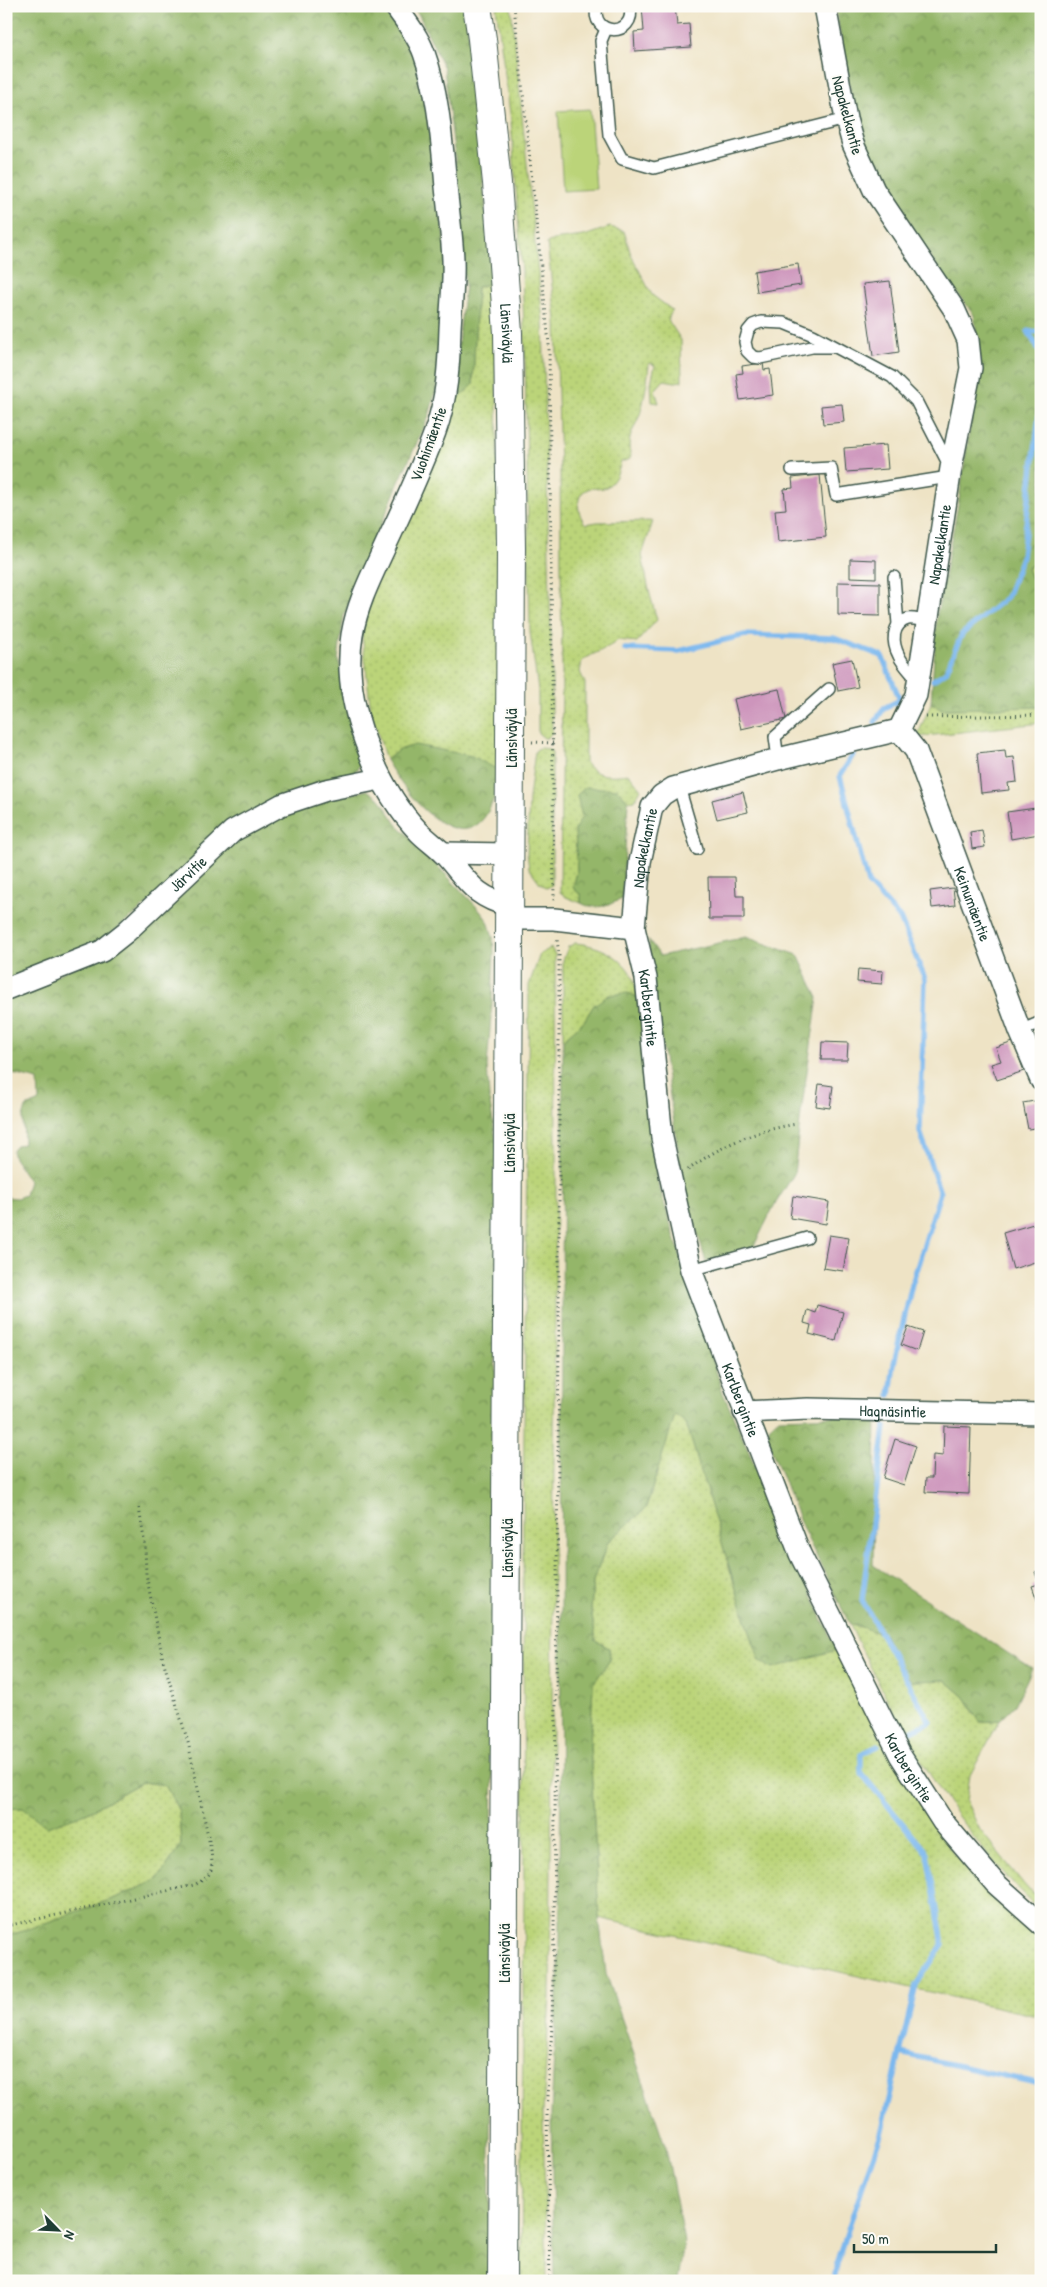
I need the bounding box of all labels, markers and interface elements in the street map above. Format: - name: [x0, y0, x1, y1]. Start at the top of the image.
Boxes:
- street label: Napakelkantie: [827, 73, 869, 157]
- street label: Länsiväylä: [495, 303, 519, 363]
- street label: Vuohimäentie: [404, 403, 452, 485]
- street label: Napakelkantie: [922, 502, 956, 586]
- street label: Länsiväylä: [500, 708, 522, 768]
- street label: Napakelkantie: [627, 805, 663, 889]
- street label: Järvitie: [164, 850, 212, 897]
- street label: Keinumäentie: [949, 863, 997, 945]
- street label: Karlbergintie: [633, 967, 664, 1048]
- street label: Länsiväylä: [498, 1113, 520, 1173]
- street label: Karlbergintie: [717, 1360, 765, 1441]
- street label: Hagnäsintie: [859, 1399, 927, 1423]
- street label: Länsiväylä: [496, 1518, 518, 1578]
- street label: Karlbergintie: [880, 1729, 939, 1807]
- street label: Länsiväylä: [493, 1923, 515, 1983]
- north arrow: [32, 2204, 82, 2254]
- scale bar: [854, 2222, 997, 2254]
- text: N: [60, 2228, 81, 2243]
- text: 50 m: [862, 2228, 889, 2249]

